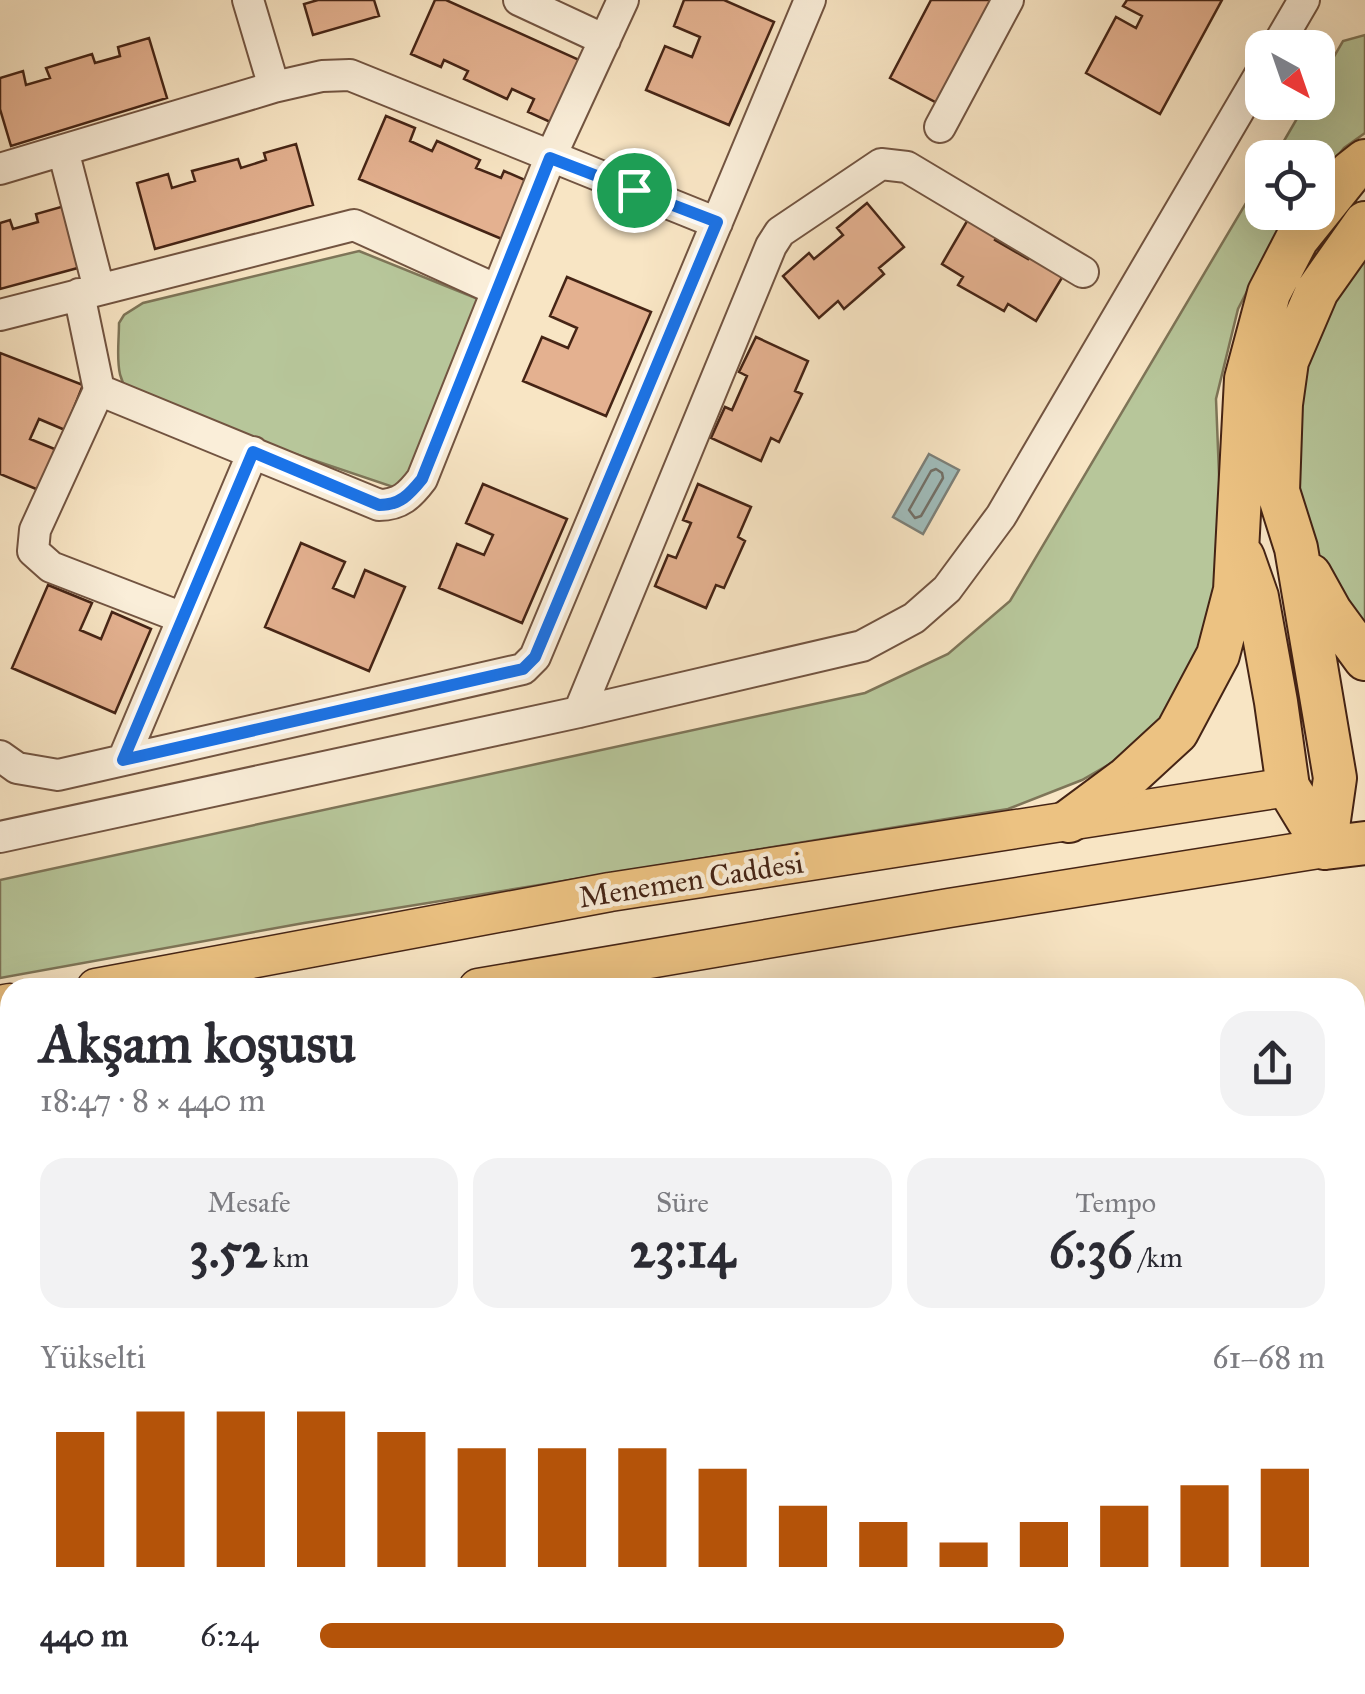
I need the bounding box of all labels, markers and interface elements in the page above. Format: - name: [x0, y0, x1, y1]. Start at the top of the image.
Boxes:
- north arrow: [1245, 30, 1335, 120]
- map controls: [1245, 30, 1335, 230]
- button: locate: [1245, 140, 1335, 230]
- pin: [592, 148, 677, 233]
- icon: arrive: [607, 163, 662, 218]
- street label: Menemen Caddesi: [576, 844, 806, 916]
- text: Akşam koşusu: [40, 1010, 356, 1077]
- button: share: [1220, 1011, 1325, 1116]
- text: 18:47 · 8 × 440 m: [40, 1081, 265, 1120]
- text: Mesafe: [208, 1185, 291, 1220]
- text: Süre: [656, 1185, 709, 1220]
- text: Tempo: [1076, 1185, 1156, 1220]
- text: 3.52: [189, 1220, 267, 1281]
- text: 23:14: [630, 1220, 735, 1281]
- text: 6:36: [1049, 1220, 1133, 1281]
- text: km: [267, 1240, 309, 1275]
- text: /km: [1133, 1240, 1183, 1275]
- text: Yükselti: [40, 1338, 146, 1377]
- text: 61–68 m: [1212, 1338, 1325, 1377]
- text: 440 m: [40, 1616, 128, 1655]
- text: 6:24: [200, 1616, 258, 1655]

